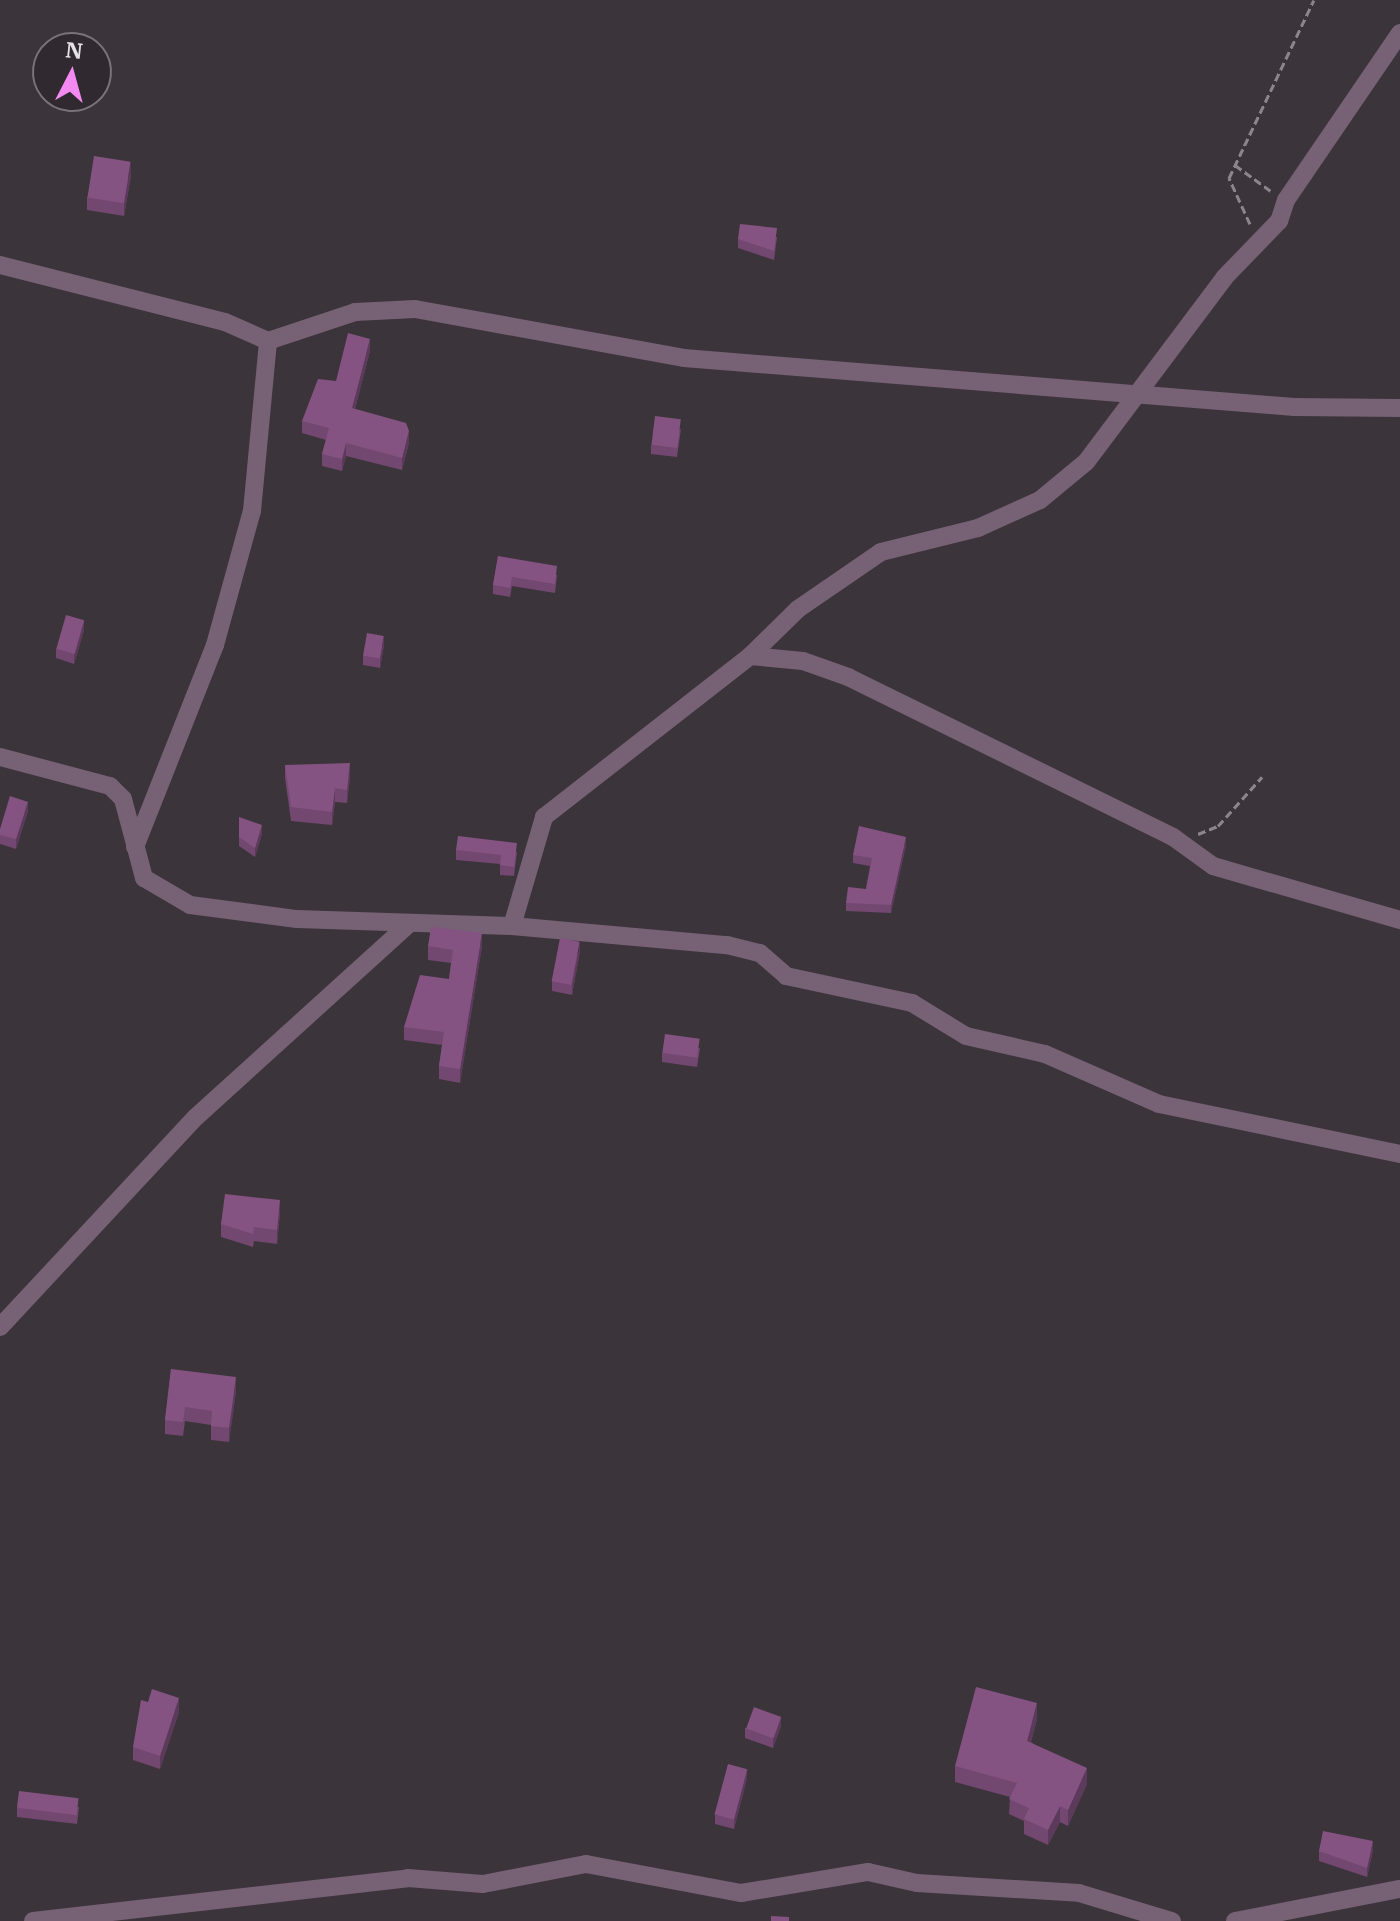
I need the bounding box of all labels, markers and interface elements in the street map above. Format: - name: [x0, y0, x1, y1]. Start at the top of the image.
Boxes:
- north arrow: [32, 32, 112, 112]
- text: N: [64, 34, 85, 65]

